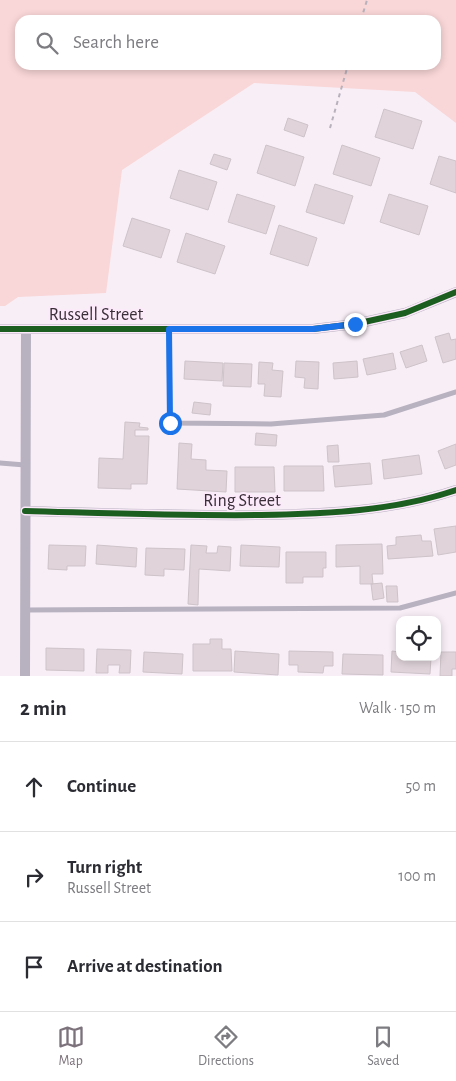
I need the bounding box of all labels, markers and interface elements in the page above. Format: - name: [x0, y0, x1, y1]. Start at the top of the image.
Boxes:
- search box: [15, 15, 441, 70]
- icon: search: [33, 29, 61, 57]
- text: Search here: [73, 33, 159, 52]
- street label: Russell Street: [49, 306, 144, 324]
- route end: [344, 313, 367, 336]
- route start: [159, 412, 182, 435]
- street label: Ring Street: [203, 492, 281, 510]
- map controls: [396, 616, 441, 661]
- button: locate: [396, 616, 441, 661]
- text: 2 min: [20, 698, 67, 719]
- text: Walk · 150 m: [359, 700, 436, 716]
- icon: ahead: [20, 773, 48, 801]
- text: Continue: [67, 777, 136, 796]
- text: 50 m: [405, 778, 436, 794]
- text: Turn right: [67, 858, 142, 877]
- icon: right: [20, 863, 48, 891]
- text: 100 m: [398, 868, 436, 884]
- text: Russell Street: [67, 880, 151, 896]
- icon: arrive: [20, 953, 48, 981]
- text: Arrive at destination: [67, 957, 223, 976]
- tab: Map: [57, 1023, 85, 1070]
- tab: Directions: [198, 1023, 254, 1070]
- tab: Saved: [367, 1023, 399, 1070]

